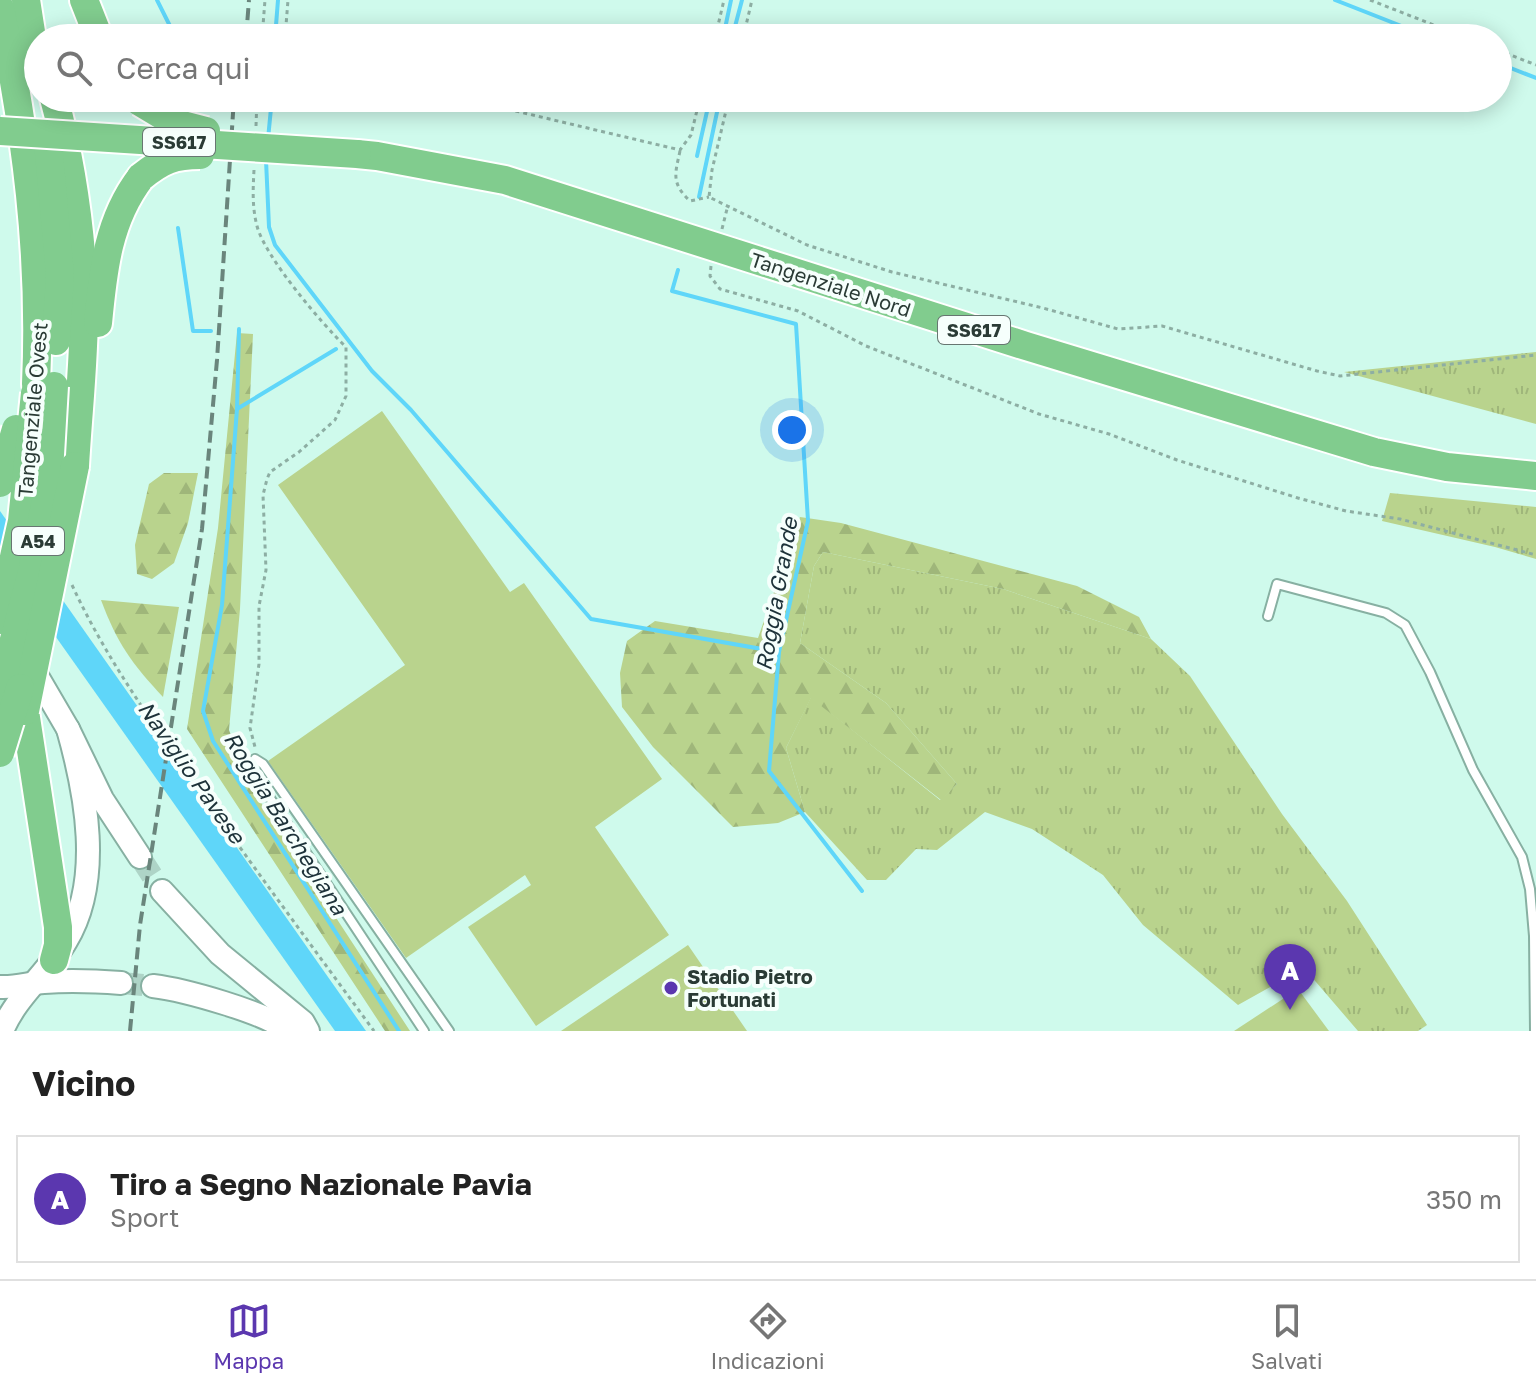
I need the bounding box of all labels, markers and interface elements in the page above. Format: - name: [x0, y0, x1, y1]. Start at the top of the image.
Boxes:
- search box: [24, 24, 1512, 112]
- icon: search: [52, 46, 96, 90]
- text: Cerca qui: [116, 50, 251, 86]
- road number: SS617: [143, 128, 215, 156]
- street label: Tangenziale Nord: [748, 247, 914, 321]
- road number: SS617: [938, 316, 1010, 344]
- street label: Tangenziale Ovest: [12, 321, 52, 499]
- your location: [772, 410, 812, 450]
- water label: Roggia Grande: [749, 513, 803, 673]
- road number: A54: [12, 527, 64, 555]
- water label: Naviglio Pavese: [133, 696, 252, 850]
- water label: Roggia Barchegiana: [219, 727, 354, 921]
- pin: A: [1264, 944, 1316, 1010]
- place label: Stadio Pietro Fortunati: [687, 964, 813, 1011]
- marker: Stadio Pietro Fortunati: [662, 979, 680, 997]
- text: Vicino: [32, 1063, 135, 1103]
- text: Tiro a Segno Nazionale Pavia: [110, 1166, 532, 1202]
- text: A: [51, 1184, 69, 1215]
- text: 350 m: [1426, 1184, 1502, 1215]
- text: Sport: [110, 1202, 179, 1233]
- tab: Mappa: [213, 1299, 284, 1374]
- tab: Indicazioni: [711, 1299, 825, 1374]
- tab: Salvati: [1251, 1299, 1323, 1374]

